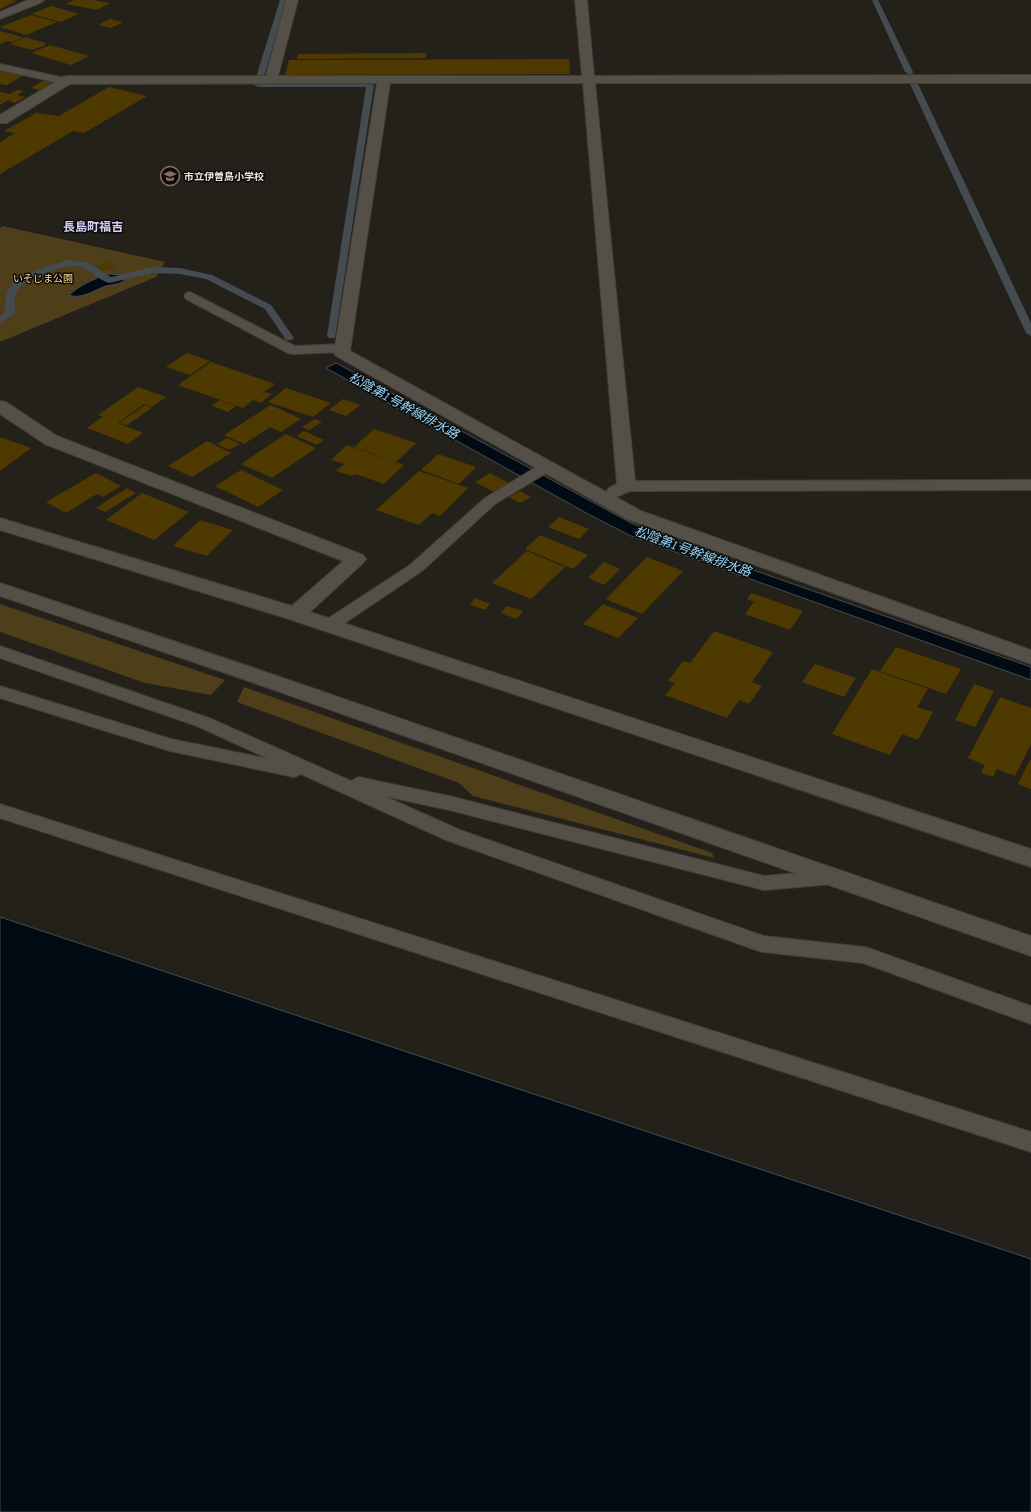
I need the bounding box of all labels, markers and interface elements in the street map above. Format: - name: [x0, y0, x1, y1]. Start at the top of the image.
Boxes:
- school or university icon: 市立伊曽島小学校: [159, 165, 181, 187]
- place label: 市立伊曽島小学校: [184, 170, 264, 184]
- district label: 長島町福吉: [63, 219, 123, 236]
- park label: いそじま公園: [13, 272, 73, 286]
- water label: 松陰第1号幹線排水路: [345, 368, 463, 444]
- water label: 松陰第1号幹線排水路: [632, 522, 755, 582]

